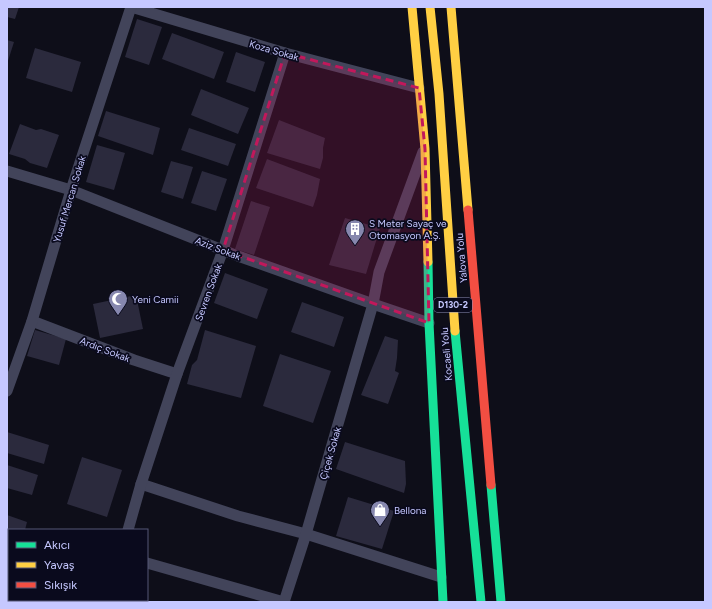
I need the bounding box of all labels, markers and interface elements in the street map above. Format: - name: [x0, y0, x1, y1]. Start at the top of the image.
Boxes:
- street label: Koza Sokak: [248, 37, 300, 64]
- street label: Yusuf Mercan Sokak: [50, 154, 89, 244]
- place label: S Meter Sayaç ve Otomasyon A.Ş.: [369, 217, 447, 242]
- building icon: S Meter Sayaç ve Otomasyon A.Ş.: [344, 218, 366, 246]
- street label: Yalova Yolu: [453, 232, 470, 283]
- street label: Aziz Sokak: [193, 234, 243, 263]
- street label: Sevren Sokak: [192, 262, 225, 323]
- mosque icon: Yeni Camii: [107, 288, 129, 316]
- place label: Yeni Camii: [132, 293, 179, 306]
- road number: D130-2: [434, 298, 472, 312]
- street label: Kocaeli̇ Yolu: [438, 327, 455, 381]
- street label: Ardıç Sokak: [78, 334, 132, 365]
- street label: Çiçek Sokak: [317, 425, 344, 481]
- shop icon: Bellona: [369, 499, 391, 527]
- place label: Bellona: [394, 504, 426, 517]
- legend: [8, 529, 148, 601]
- text: Akıcı: [44, 538, 70, 552]
- text: Yavaş: [44, 558, 75, 572]
- text: Sıkışık: [44, 578, 77, 592]

